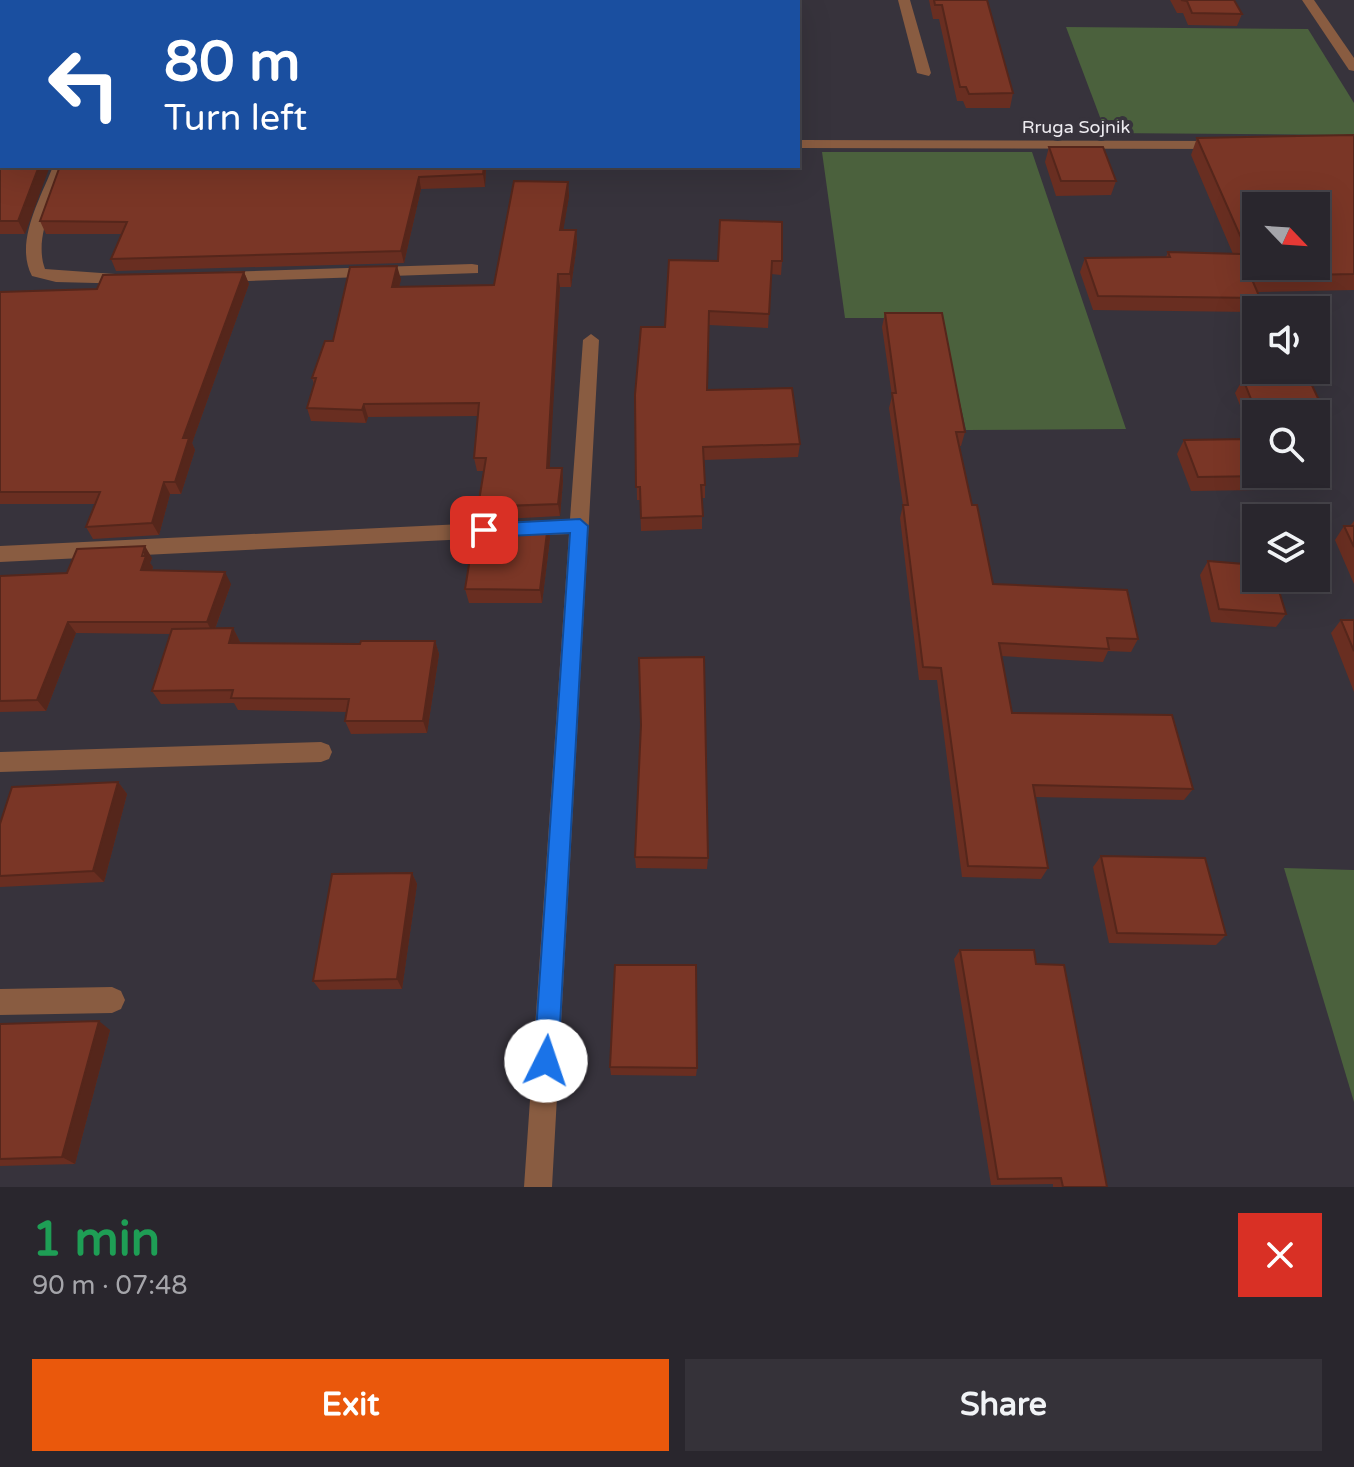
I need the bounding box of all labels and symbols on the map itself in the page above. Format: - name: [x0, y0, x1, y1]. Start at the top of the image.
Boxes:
- street label: Rruga Sojnik: [1022, 116, 1131, 138]
- north arrow: [1242, 192, 1330, 280]
- pin: [450, 496, 518, 564]
- position arrow: [504, 1019, 588, 1103]

